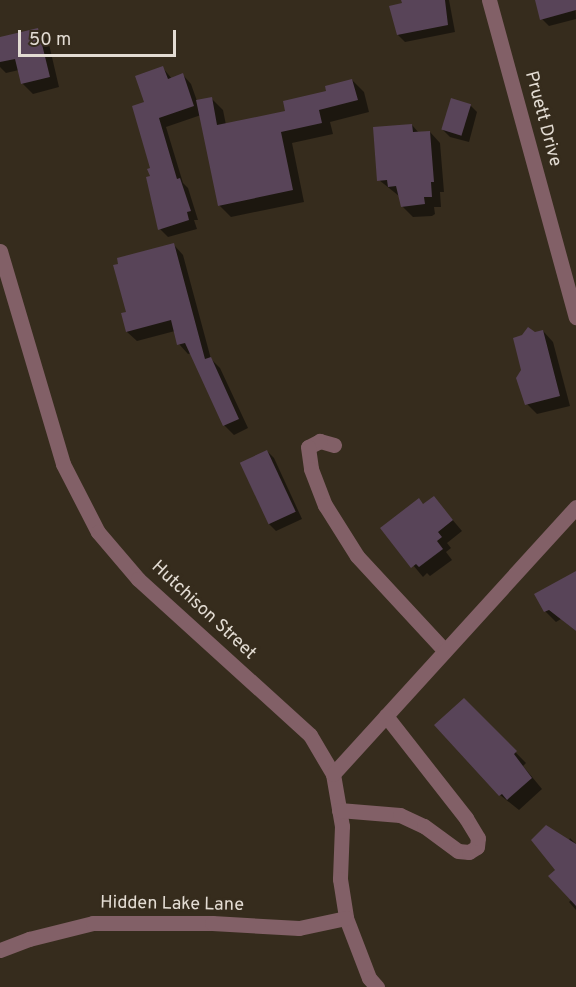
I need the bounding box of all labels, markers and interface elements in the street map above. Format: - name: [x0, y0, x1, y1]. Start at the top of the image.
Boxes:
- scale bar: [21, 18, 178, 56]
- text: 50 m: [29, 29, 71, 52]
- street label: Pruett Drive: [519, 69, 565, 169]
- street label: Hutchison Street: [146, 557, 260, 665]
- street label: Hidden Lake Lane: [100, 893, 244, 917]

